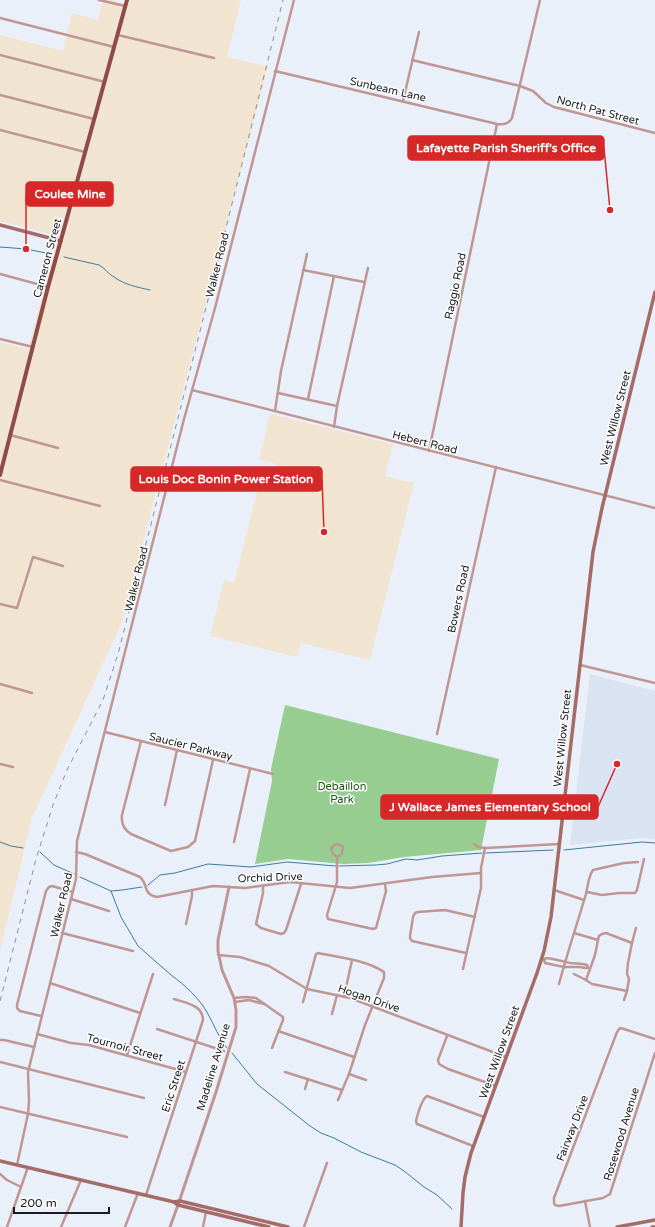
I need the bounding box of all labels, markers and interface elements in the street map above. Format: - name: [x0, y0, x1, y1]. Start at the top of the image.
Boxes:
- street label: Sunbeam Lane: [349, 74, 427, 105]
- street label: North Pat Street: [555, 93, 641, 128]
- callout: Lafayette Parish Sheriff's Office: [408, 136, 604, 160]
- text: Lafayette Parish Sheriff's Office: [416, 141, 596, 156]
- callout: Coulee Mine: [26, 182, 113, 206]
- text: Coulee Mine: [34, 187, 106, 201]
- street label: Cameron Street: [31, 217, 64, 299]
- street label: Walker Road: [203, 231, 232, 299]
- street label: Raggio Road: [442, 252, 469, 321]
- street label: West Willow Street: [597, 369, 634, 467]
- street label: Hebert Road: [391, 428, 459, 457]
- callout: Louis Doc Bonin Power Station: [131, 467, 322, 491]
- text: Louis Doc Bonin Power Station: [139, 472, 313, 486]
- street label: Walker Road: [122, 545, 151, 613]
- street label: Bowers Road: [445, 564, 472, 634]
- street label: West Willow Street: [551, 689, 574, 787]
- street label: Saucier Parkway: [148, 730, 234, 763]
- park label: Debaillon Park: [317, 780, 367, 806]
- callout: J Wallace James Elementary School: [381, 795, 598, 819]
- text: J Wallace James Elementary School: [388, 800, 591, 815]
- street label: Orchid Drive: [237, 870, 303, 885]
- street label: Walker Road: [48, 871, 75, 939]
- street label: Hogan Drive: [336, 982, 402, 1015]
- street label: West Willow Street: [477, 1004, 522, 1100]
- street label: Madeline Avenue: [194, 1022, 233, 1112]
- street label: Tournoir Street: [85, 1031, 164, 1064]
- street label: Eric Street: [159, 1058, 188, 1114]
- street label: Rosewood Avenue: [601, 1086, 642, 1183]
- street label: Fairway Drive: [554, 1093, 591, 1163]
- scale bar: [14, 1189, 109, 1215]
- text: 200 m: [20, 1196, 57, 1210]

